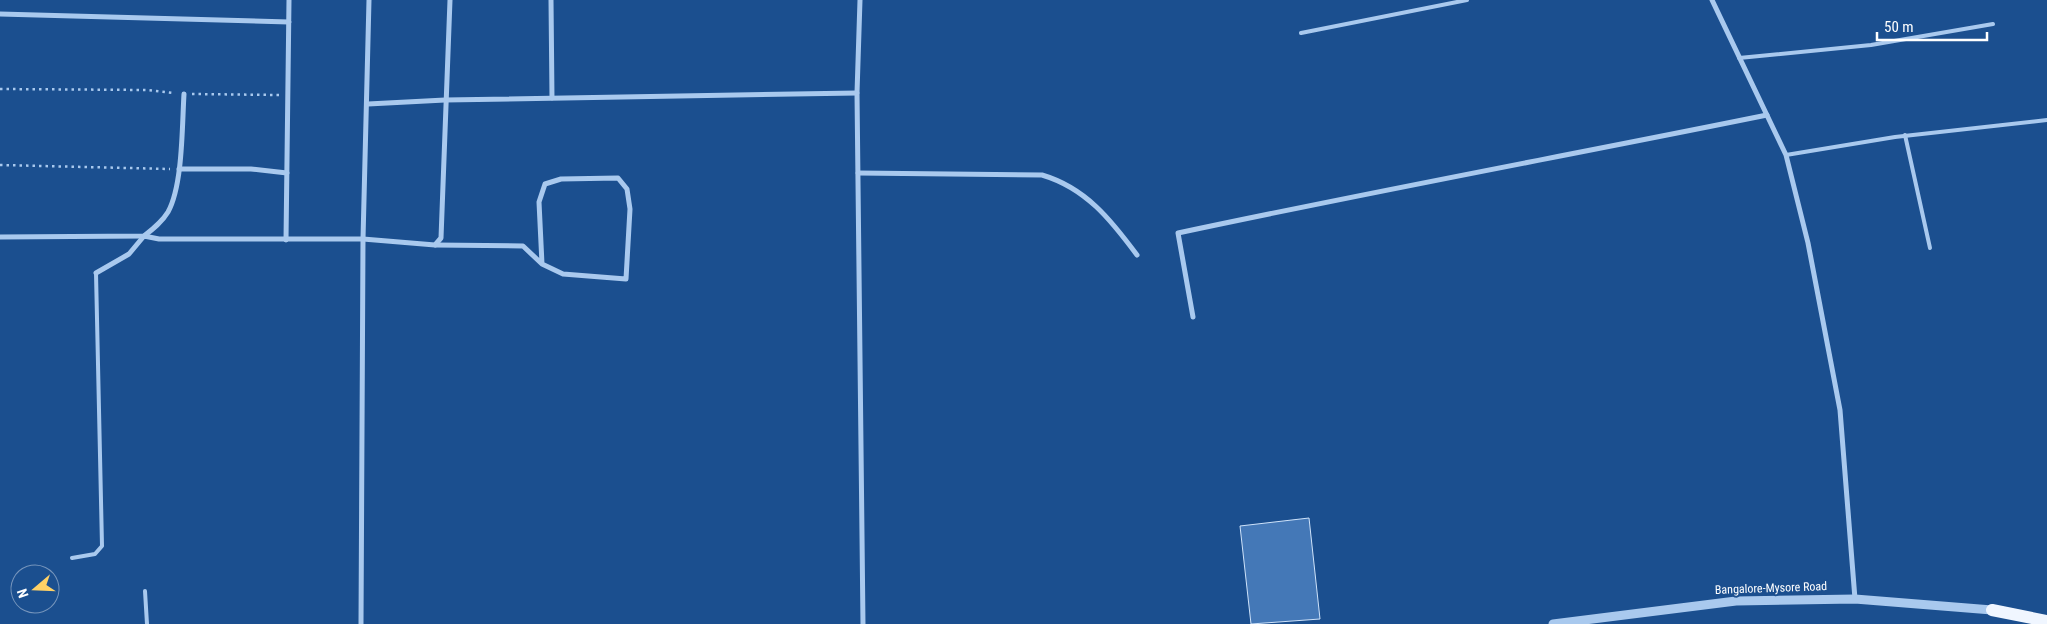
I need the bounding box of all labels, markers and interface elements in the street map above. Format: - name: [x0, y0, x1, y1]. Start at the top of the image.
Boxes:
- scale bar: [1877, 10, 1987, 42]
- text: 50 m: [1884, 18, 1914, 36]
- north arrow: [10, 564, 60, 614]
- street label: Bangalore-Mysore Road: [1715, 579, 1827, 597]
- text: N: [14, 587, 32, 600]

